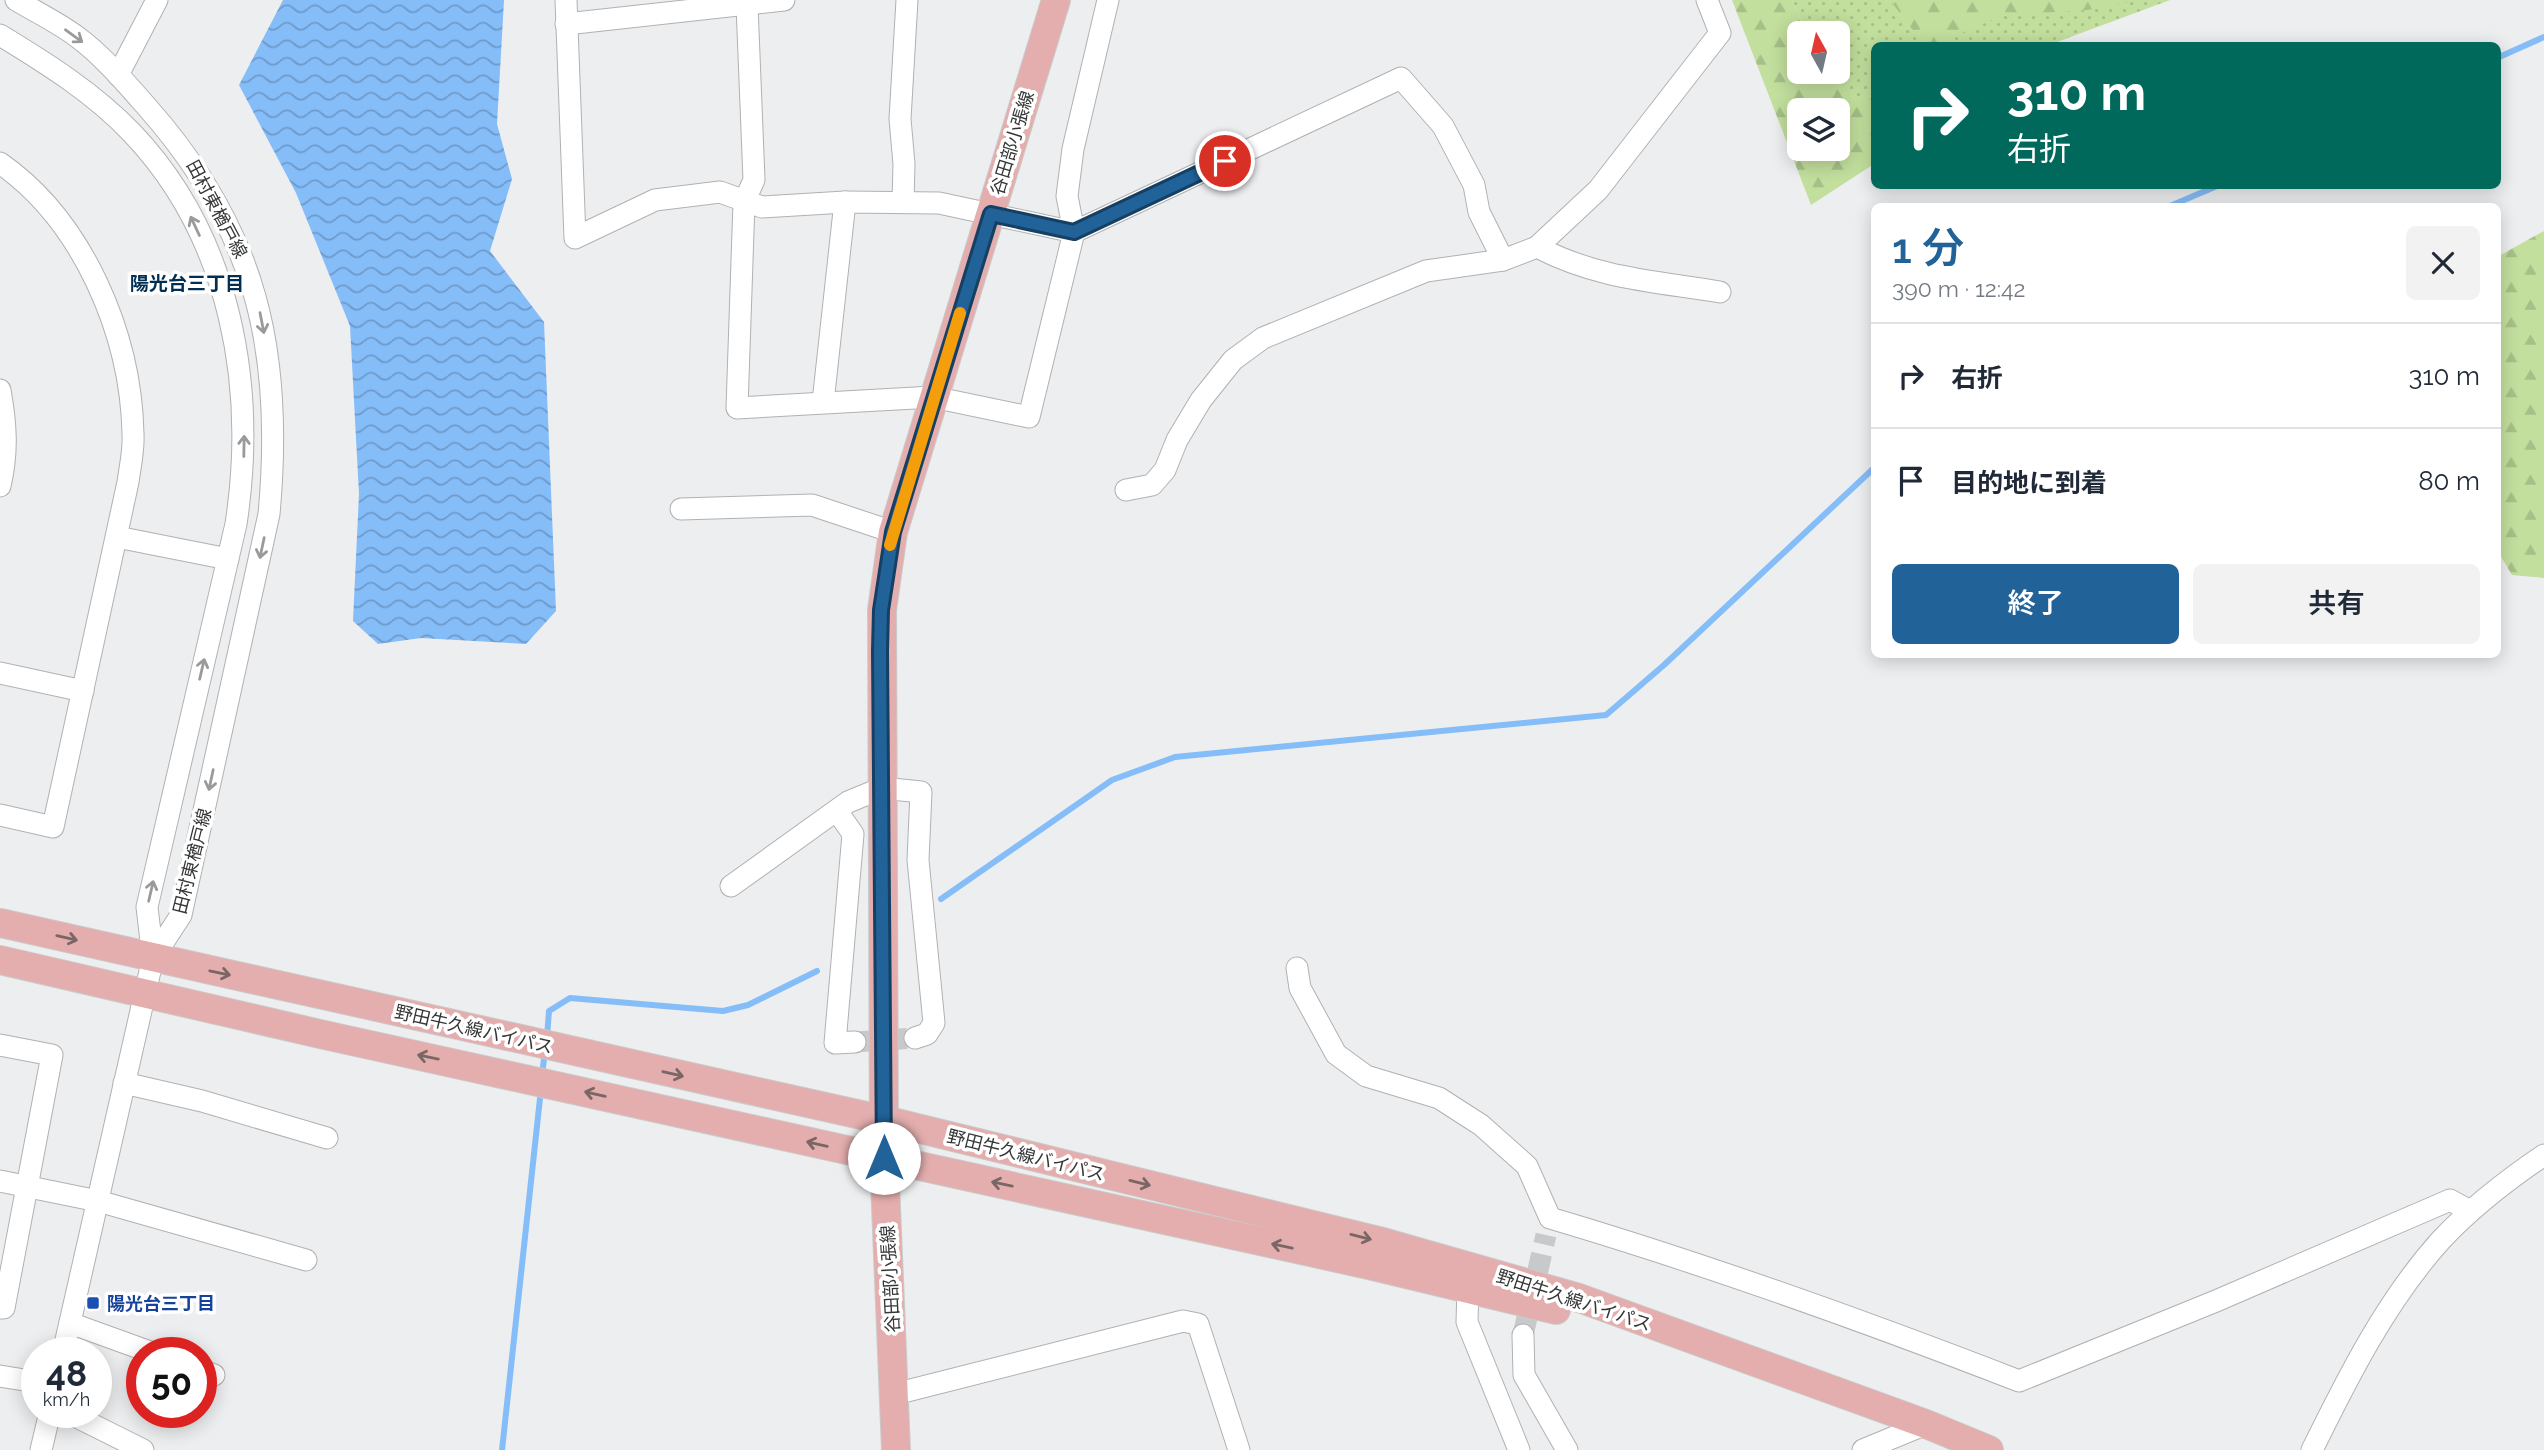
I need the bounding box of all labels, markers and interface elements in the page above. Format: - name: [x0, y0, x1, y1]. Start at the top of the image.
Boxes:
- north arrow: [1787, 21, 1850, 84]
- map controls: [1787, 21, 1850, 161]
- one-way arrow: [64, 29, 83, 43]
- text: 310 m: [2007, 64, 2146, 121]
- icon: right: [1892, 70, 1983, 161]
- street label: 谷田部小張線: [986, 88, 1038, 198]
- button: layers: [1787, 98, 1850, 161]
- text: 右折: [2007, 130, 2071, 167]
- pin: [1195, 131, 1255, 191]
- icon: arrive: [1206, 142, 1244, 180]
- street label: 田村東楢戸線: [182, 156, 252, 262]
- one-way arrow: [188, 216, 201, 238]
- text: 1 分: [1892, 224, 1964, 273]
- button: close: [2406, 226, 2480, 300]
- district label: 陽光台三丁目: [130, 272, 244, 294]
- text: 390 m · 12:42: [1892, 275, 2026, 302]
- one-way arrow: [256, 311, 270, 334]
- icon: right: [1892, 357, 1930, 395]
- text: 310 m: [2409, 361, 2480, 391]
- text: 右折: [1951, 363, 2003, 393]
- one-way arrow: [237, 435, 251, 458]
- icon: arrive: [1892, 462, 1930, 500]
- text: 80 m: [2418, 466, 2480, 496]
- text: 目的地に到着: [1951, 468, 2107, 498]
- one-way arrow: [255, 536, 268, 559]
- button: 終了: [1892, 564, 2179, 644]
- button: 共有: [2193, 564, 2480, 644]
- one-way arrow: [196, 658, 210, 681]
- one-way arrow: [204, 768, 218, 791]
- street label: 田村東楢戸線: [169, 806, 215, 916]
- one-way arrow: [145, 880, 158, 903]
- one-way arrow: [55, 933, 77, 946]
- one-way arrow: [208, 966, 231, 980]
- street label: 野田牛久線バイパス: [393, 1001, 555, 1057]
- one-way arrow: [417, 1050, 440, 1064]
- one-way arrow: [661, 1068, 684, 1081]
- one-way arrow: [584, 1087, 607, 1100]
- position arrow: [847, 1121, 921, 1195]
- street label: 野田牛久線バイパス: [945, 1125, 1107, 1185]
- one-way arrow: [806, 1137, 829, 1150]
- one-way arrow: [991, 1177, 1014, 1191]
- one-way arrow: [1128, 1177, 1151, 1190]
- street label: 谷田部小張線: [877, 1225, 903, 1333]
- one-way arrow: [1350, 1231, 1372, 1244]
- one-way arrow: [1271, 1239, 1294, 1253]
- street label: 野田牛久線バイパス: [1494, 1265, 1654, 1335]
- place label: 陽光台三丁目: [107, 1293, 215, 1314]
- marker: 陽光台三丁目: [85, 1295, 101, 1311]
- speed limit sign: 50: [126, 1337, 217, 1428]
- text: 48: [46, 1353, 87, 1394]
- text: km/h: [43, 1389, 90, 1410]

